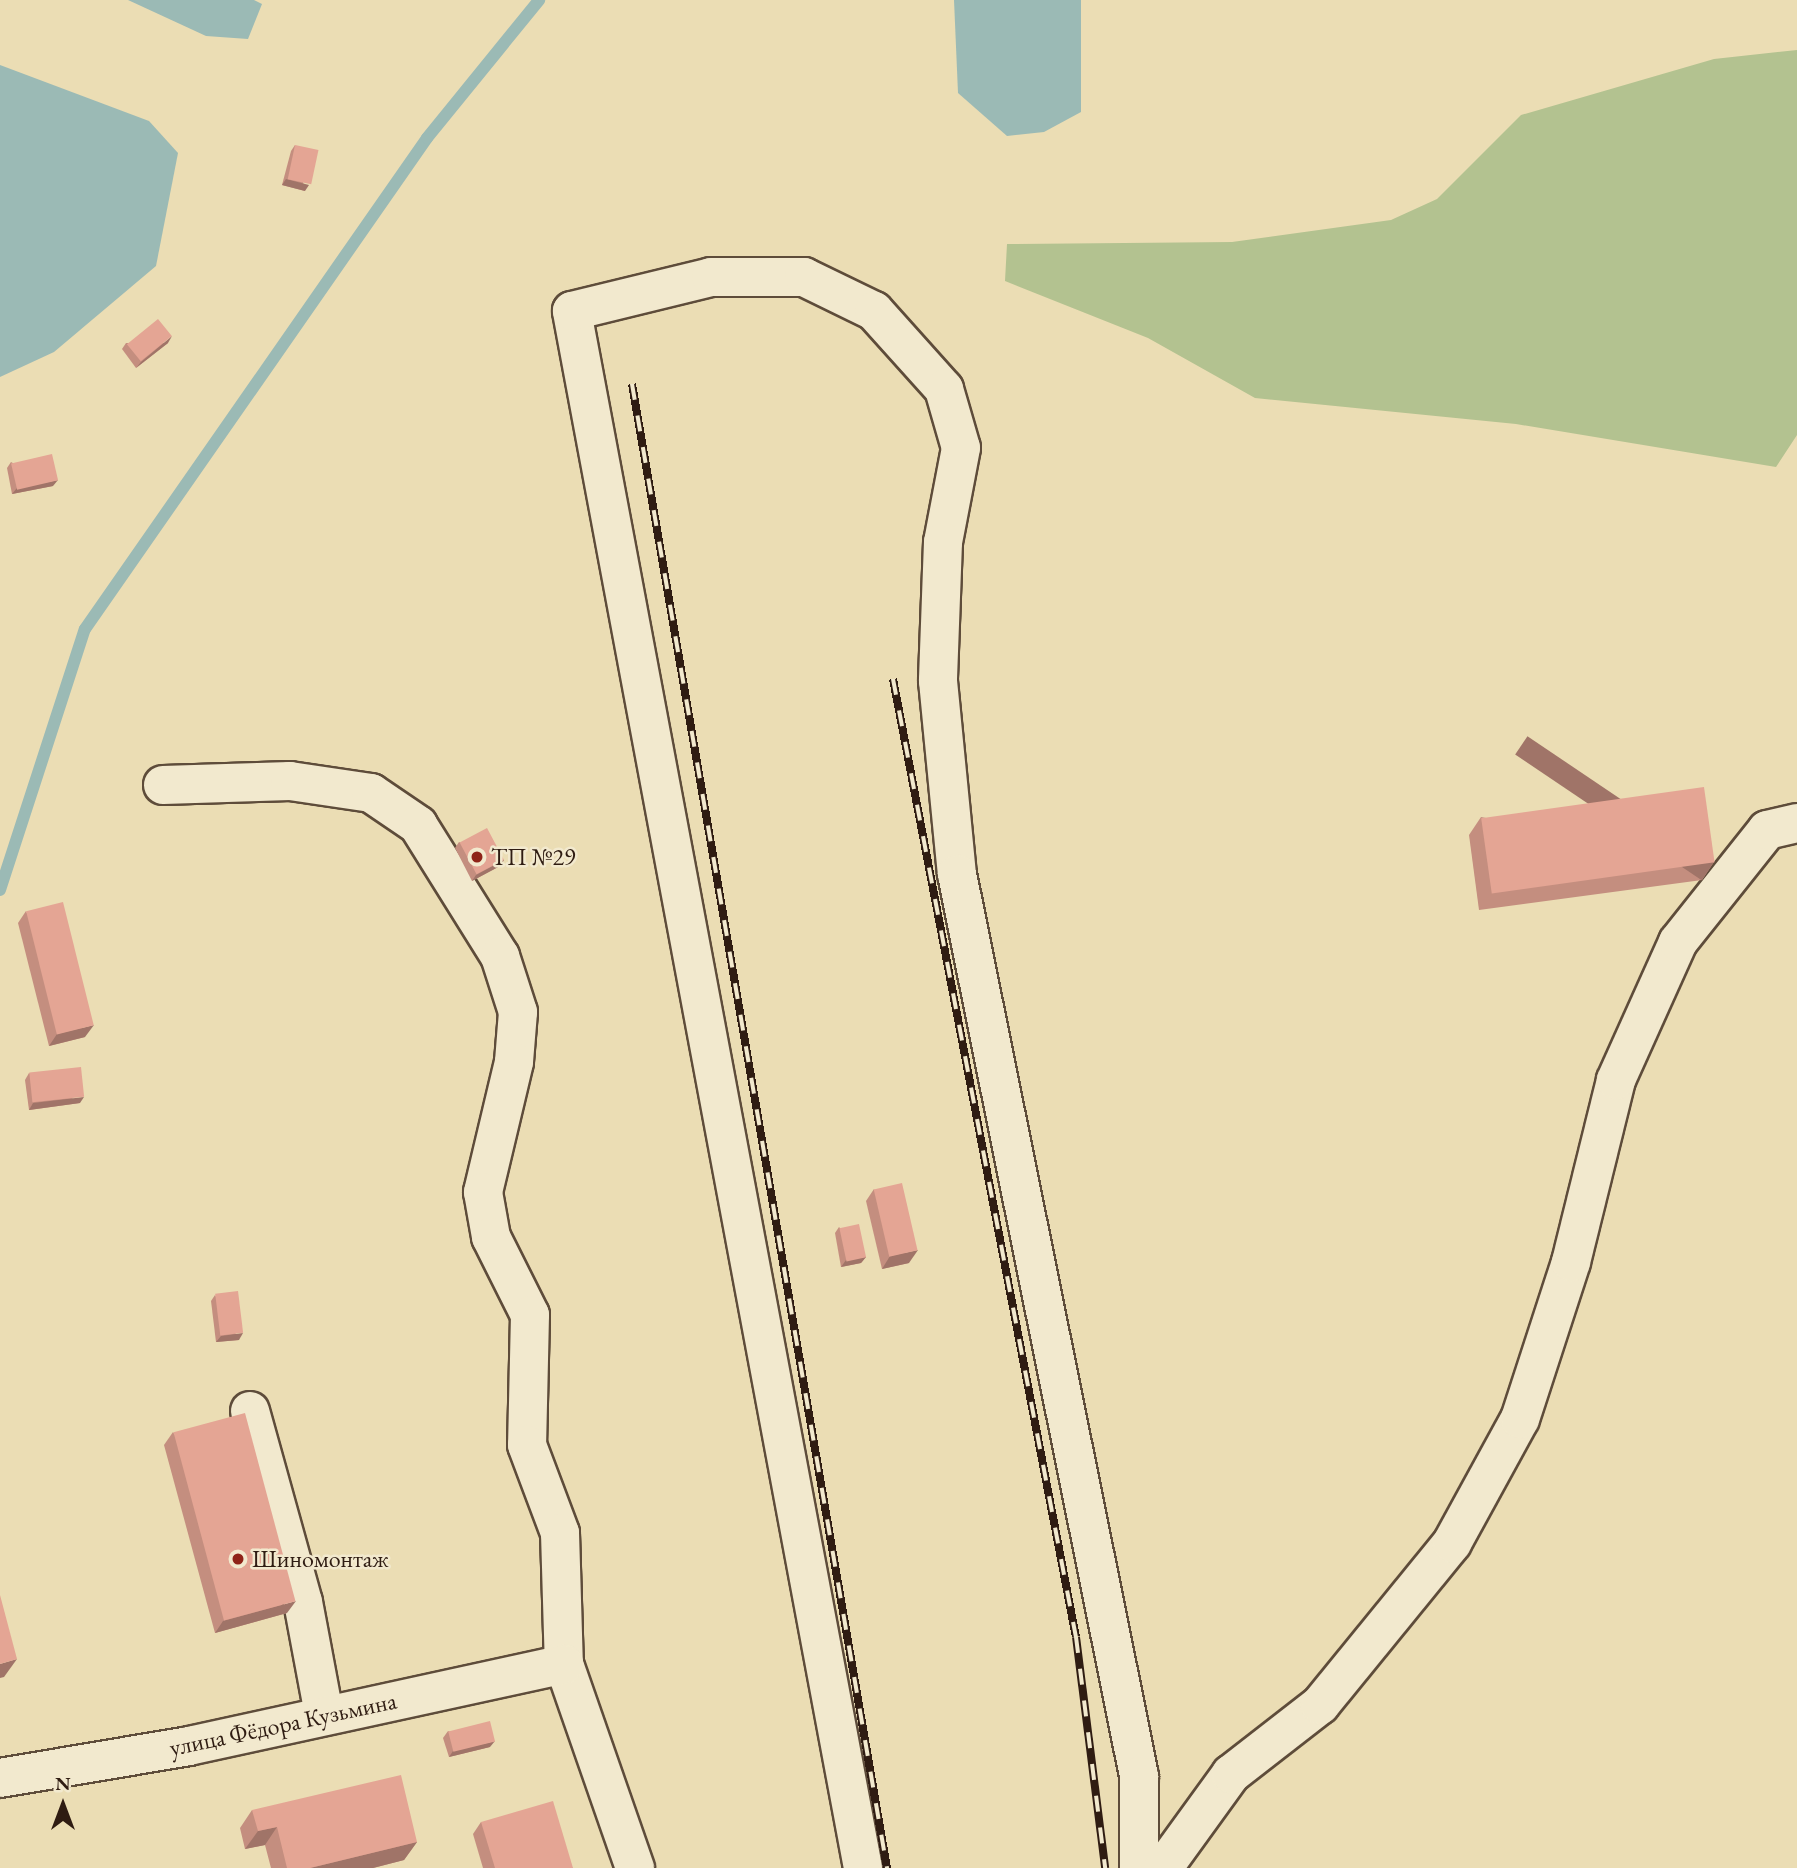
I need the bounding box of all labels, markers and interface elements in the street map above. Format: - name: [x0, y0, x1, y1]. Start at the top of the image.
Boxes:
- place label: ТП №29: [491, 843, 576, 871]
- marker: ТП №29: [469, 849, 485, 865]
- place label: Шиномонтаж: [252, 1545, 389, 1573]
- marker: Шиномонтаж: [230, 1551, 246, 1567]
- street label: улица Фёдора Кузьмина: [167, 1686, 399, 1762]
- north arrow: [28, 1770, 98, 1840]
- text: N: [55, 1771, 71, 1796]

